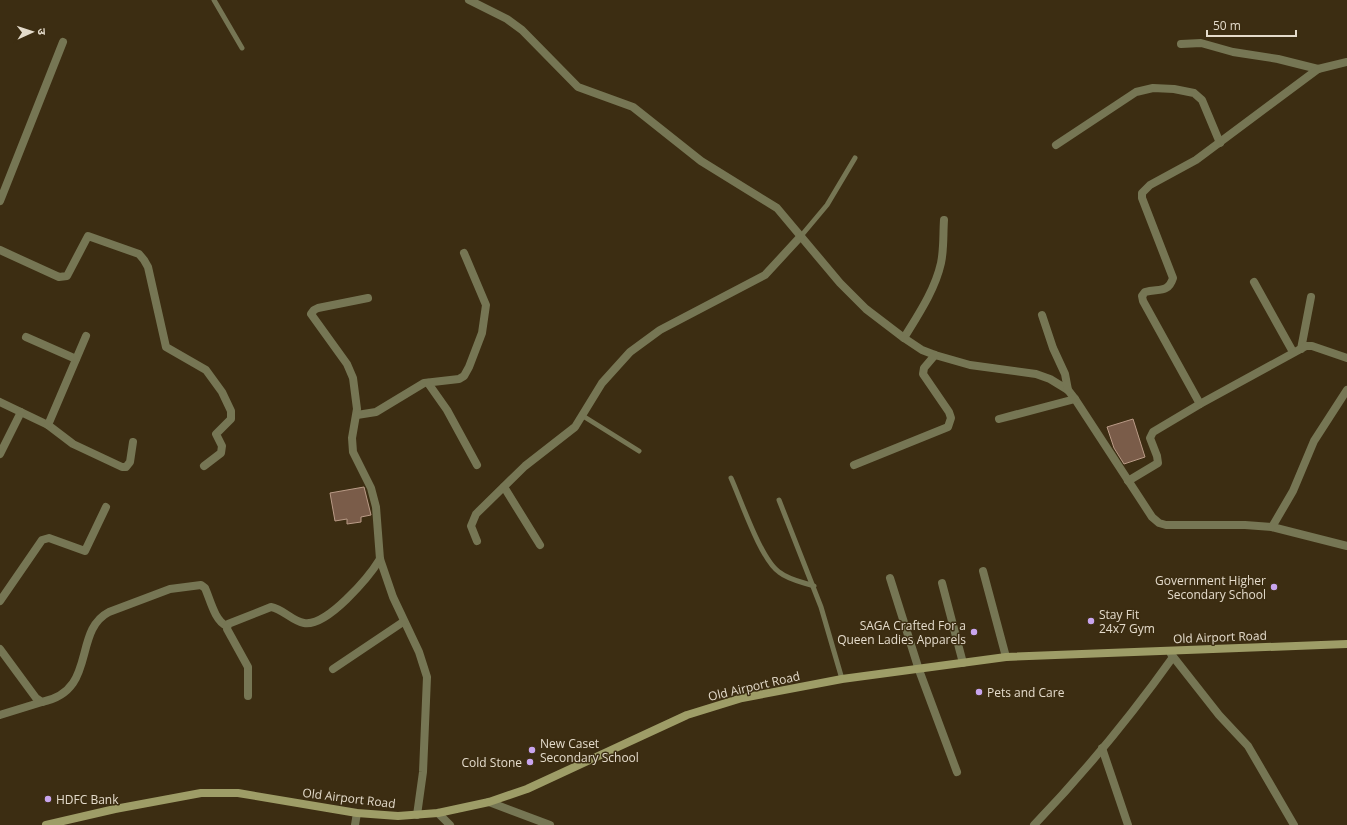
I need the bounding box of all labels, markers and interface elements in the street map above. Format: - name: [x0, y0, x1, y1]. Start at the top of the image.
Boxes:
- north arrow: [12, 12, 52, 52]
- scale bar: [1207, 12, 1296, 38]
- text: 50 m: [1213, 17, 1241, 34]
- text: उ: [35, 28, 50, 36]
- place label: Government Higher Secondary School: [1155, 572, 1266, 603]
- marker: Government Higher Secondary School: [1269, 582, 1279, 592]
- place label: Stay Fit 24x7 Gym: [1099, 606, 1155, 637]
- marker: Stay Fit 24x7 Gym: [1086, 616, 1096, 626]
- place label: SAGA Crafted For a Queen Ladies Apparels: [837, 617, 966, 648]
- marker: SAGA Crafted For a Queen Ladies Apparels: [969, 627, 979, 637]
- street label: Old Airport Road: [1173, 627, 1267, 647]
- street label: Old Airport Road: [706, 667, 802, 705]
- place label: Pets and Care: [987, 684, 1065, 701]
- marker: Pets and Care: [974, 687, 984, 697]
- place label: New Caset Secondary School: [540, 735, 639, 766]
- marker: New Caset Secondary School: [527, 745, 537, 755]
- place label: Cold Stone: [462, 754, 522, 771]
- marker: Cold Stone: [525, 757, 535, 767]
- street label: Old Airport Road: [301, 784, 397, 812]
- place label: HDFC Bank: [56, 791, 119, 808]
- marker: HDFC Bank: [43, 794, 53, 804]

